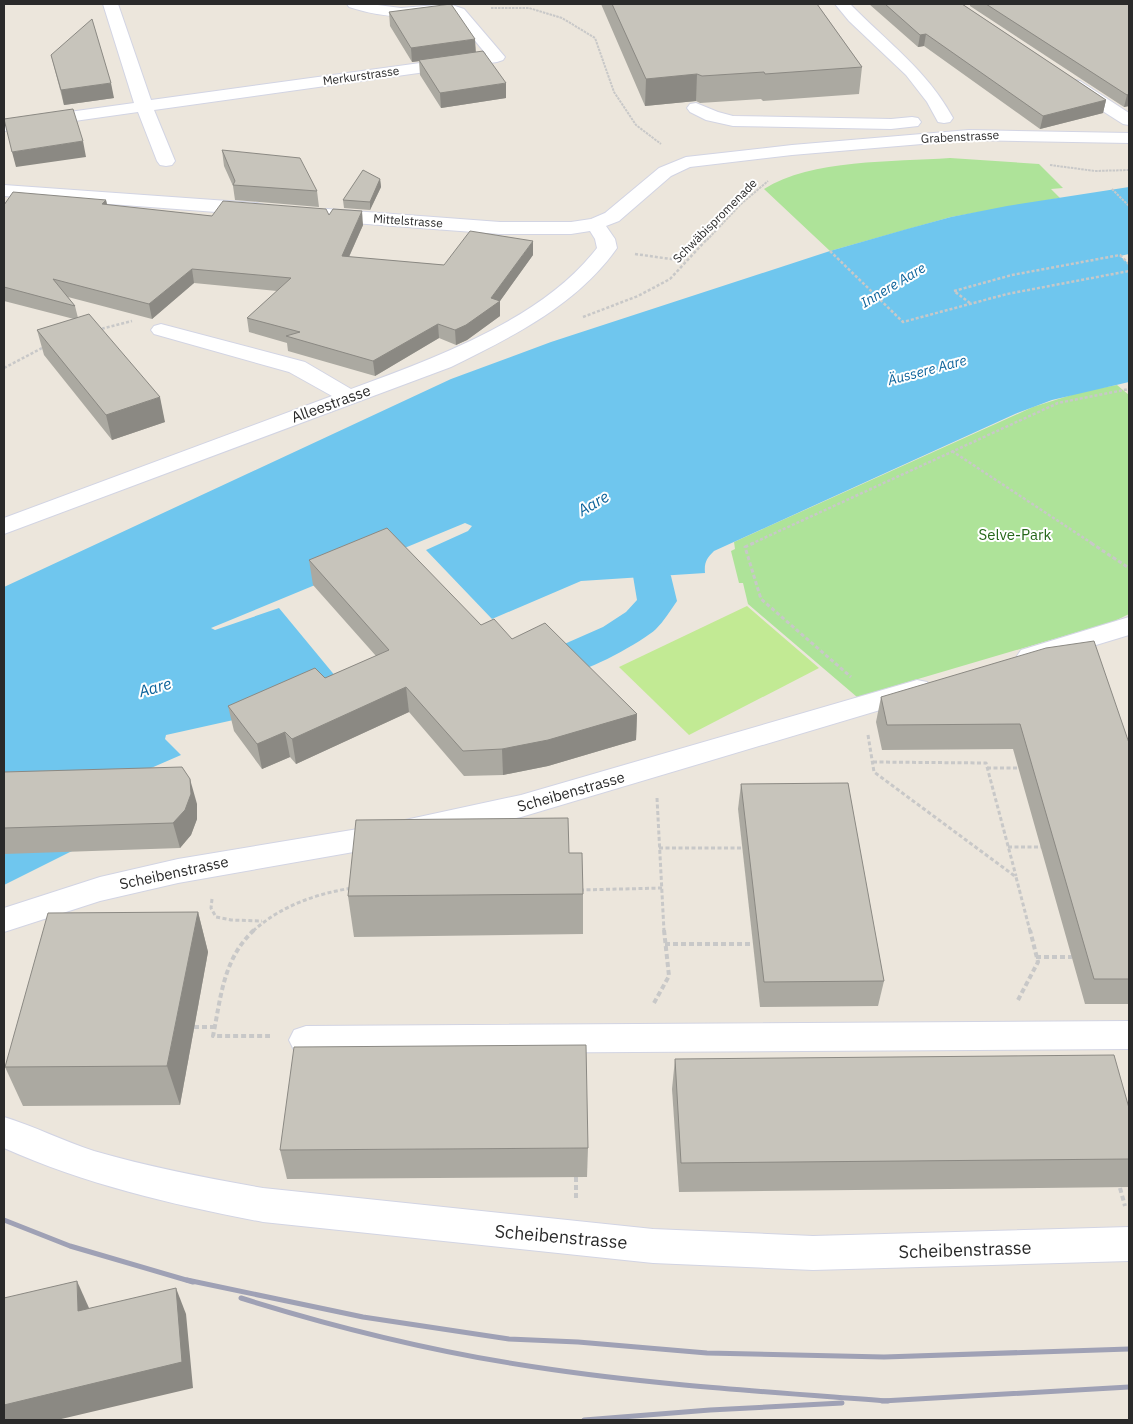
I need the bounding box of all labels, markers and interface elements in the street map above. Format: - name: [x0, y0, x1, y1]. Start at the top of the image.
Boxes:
- street label: Merkurstrasse: [322, 63, 401, 88]
- street label: Grabenstrasse: [920, 127, 1000, 146]
- street label: Schwäbispromenade: [669, 175, 760, 266]
- street label: Mittelstrasse: [373, 211, 444, 230]
- water label: Innere Aare: [857, 259, 929, 311]
- water label: Äussere Aare: [885, 351, 968, 389]
- street label: Alleestrasse: [289, 380, 373, 427]
- water label: Aare: [573, 486, 612, 521]
- park label: Selve-Park: [979, 525, 1052, 544]
- water label: Aare: [135, 673, 174, 701]
- street label: Scheibenstrasse: [515, 767, 627, 816]
- street label: Scheibenstrasse: [118, 852, 230, 893]
- street label: Scheibenstrasse: [494, 1219, 628, 1254]
- street label: Scheibenstrasse: [898, 1236, 1032, 1263]

